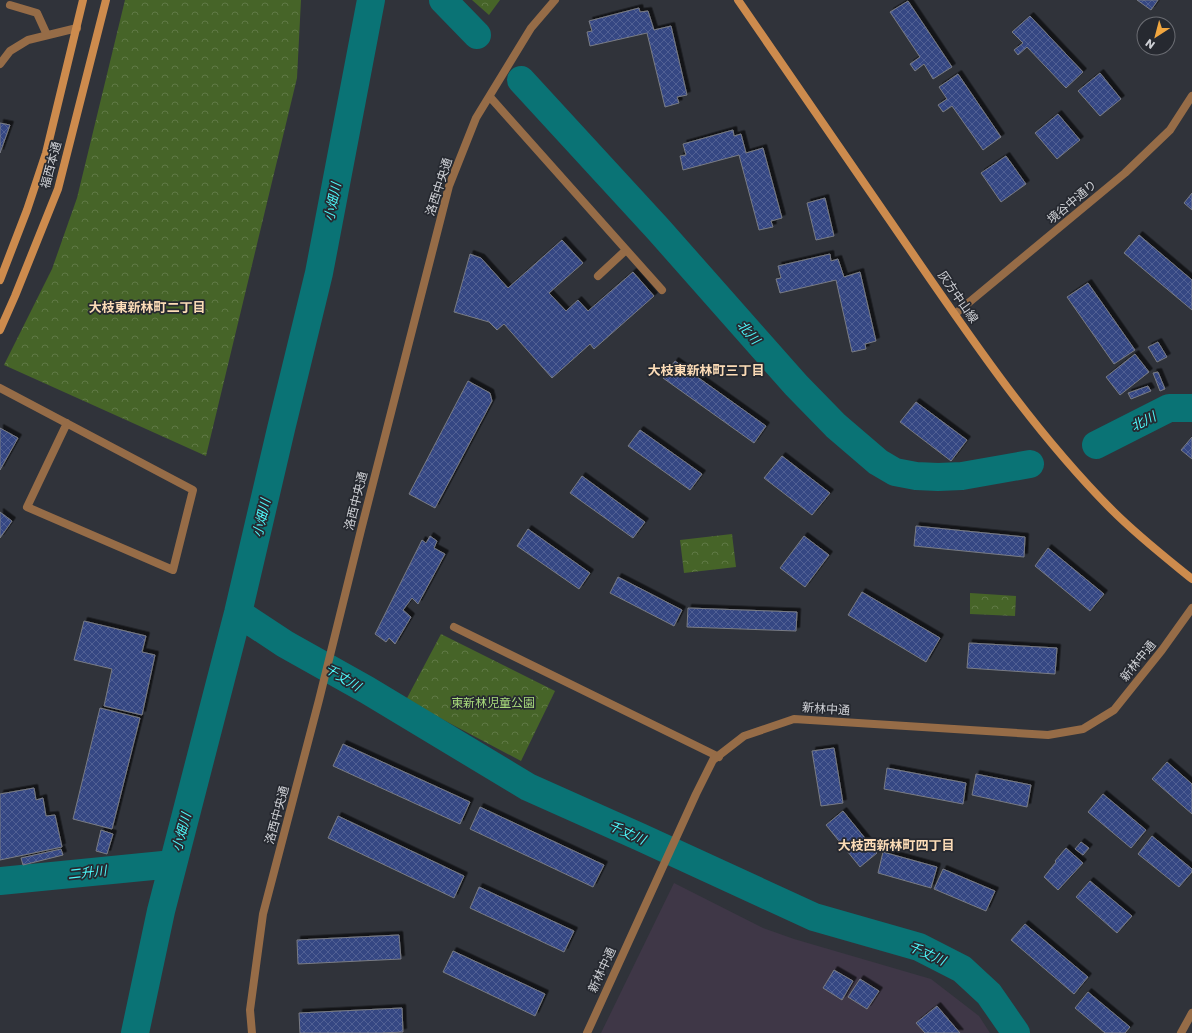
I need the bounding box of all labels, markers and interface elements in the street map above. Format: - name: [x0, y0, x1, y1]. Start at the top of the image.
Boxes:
- north arrow: [1136, 16, 1176, 56]
- text: N: [1142, 35, 1158, 53]
- street label: 福西本通: [36, 139, 65, 190]
- street label: 洛西中央通: [421, 156, 456, 218]
- street label: 境谷中通り: [1043, 176, 1100, 227]
- water label: 小畑川: [319, 179, 346, 223]
- street label: 灰方中山線: [934, 267, 983, 326]
- district label: 大枝東新林町二丁目: [88, 298, 206, 317]
- water label: 北川: [733, 316, 766, 350]
- district label: 大枝東新林町三丁目: [647, 361, 765, 380]
- water label: 北川: [1127, 406, 1161, 436]
- street label: 洛西中央通: [340, 470, 371, 532]
- water label: 小畑川: [248, 495, 276, 539]
- street label: 新林中通: [1116, 637, 1159, 685]
- water label: 千丈川: [321, 659, 366, 697]
- park label: 東新林児童公園: [451, 694, 535, 711]
- street label: 新林中通: [801, 698, 851, 719]
- street label: 洛西中央通: [261, 784, 292, 846]
- water label: 小畑川: [167, 809, 196, 853]
- water label: 千丈川: [605, 816, 650, 850]
- district label: 大枝西新林町四丁目: [837, 836, 955, 855]
- water label: 二升川: [67, 861, 109, 884]
- water label: 千丈川: [905, 937, 950, 971]
- street label: 新林中通: [584, 944, 619, 995]

